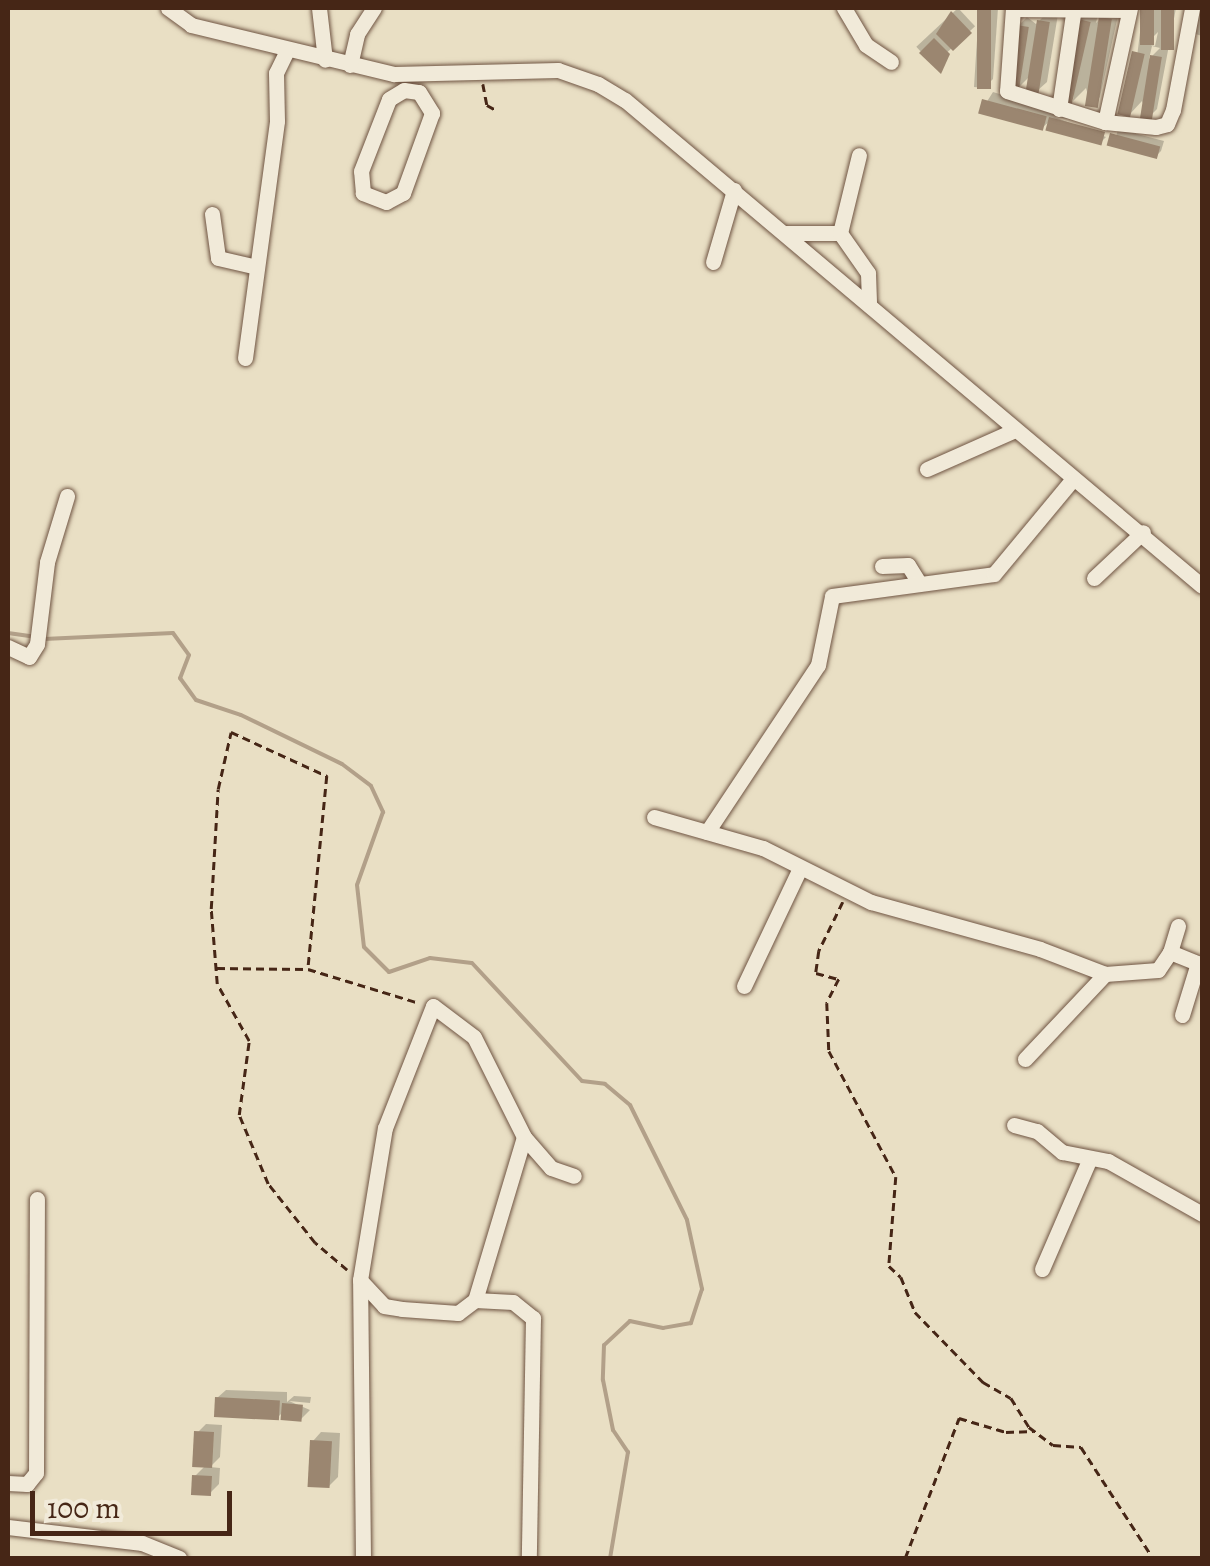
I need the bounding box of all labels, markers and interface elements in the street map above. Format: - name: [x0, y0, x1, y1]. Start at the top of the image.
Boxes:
- scale bar: [35, 1471, 238, 1533]
- text: 100 m: [47, 1488, 120, 1528]

